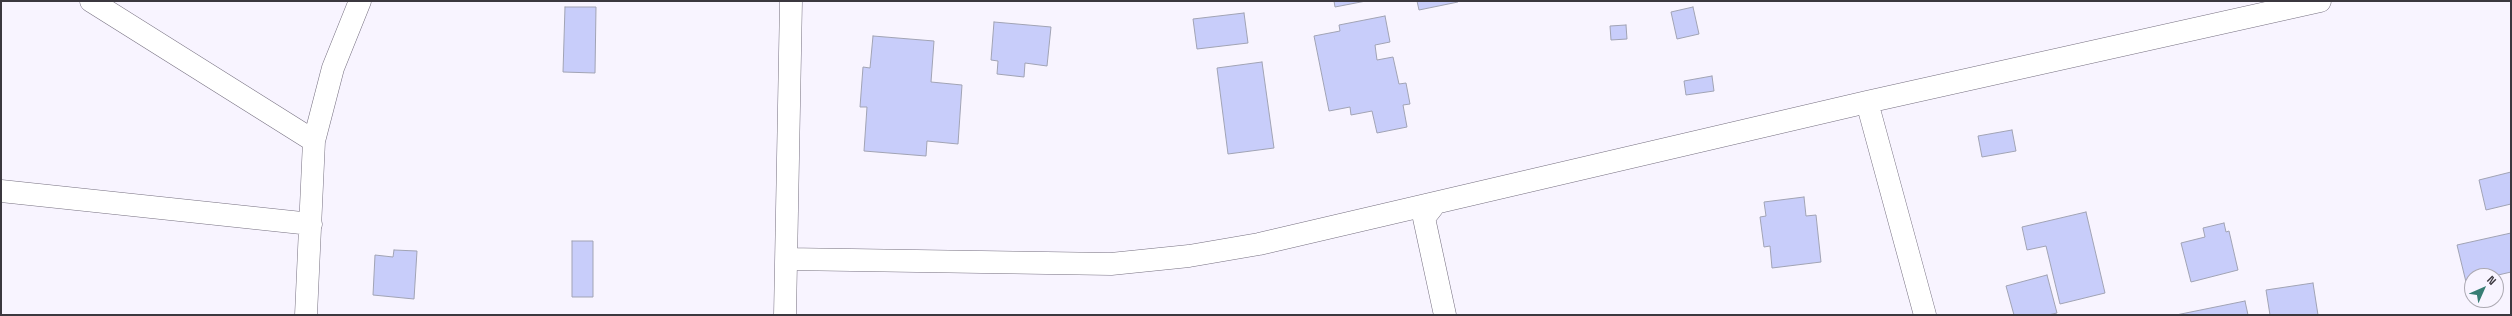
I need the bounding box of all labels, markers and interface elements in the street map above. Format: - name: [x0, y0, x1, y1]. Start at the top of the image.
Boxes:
- north arrow: [2464, 268, 2504, 308]
- text: N: [2484, 273, 2499, 288]

